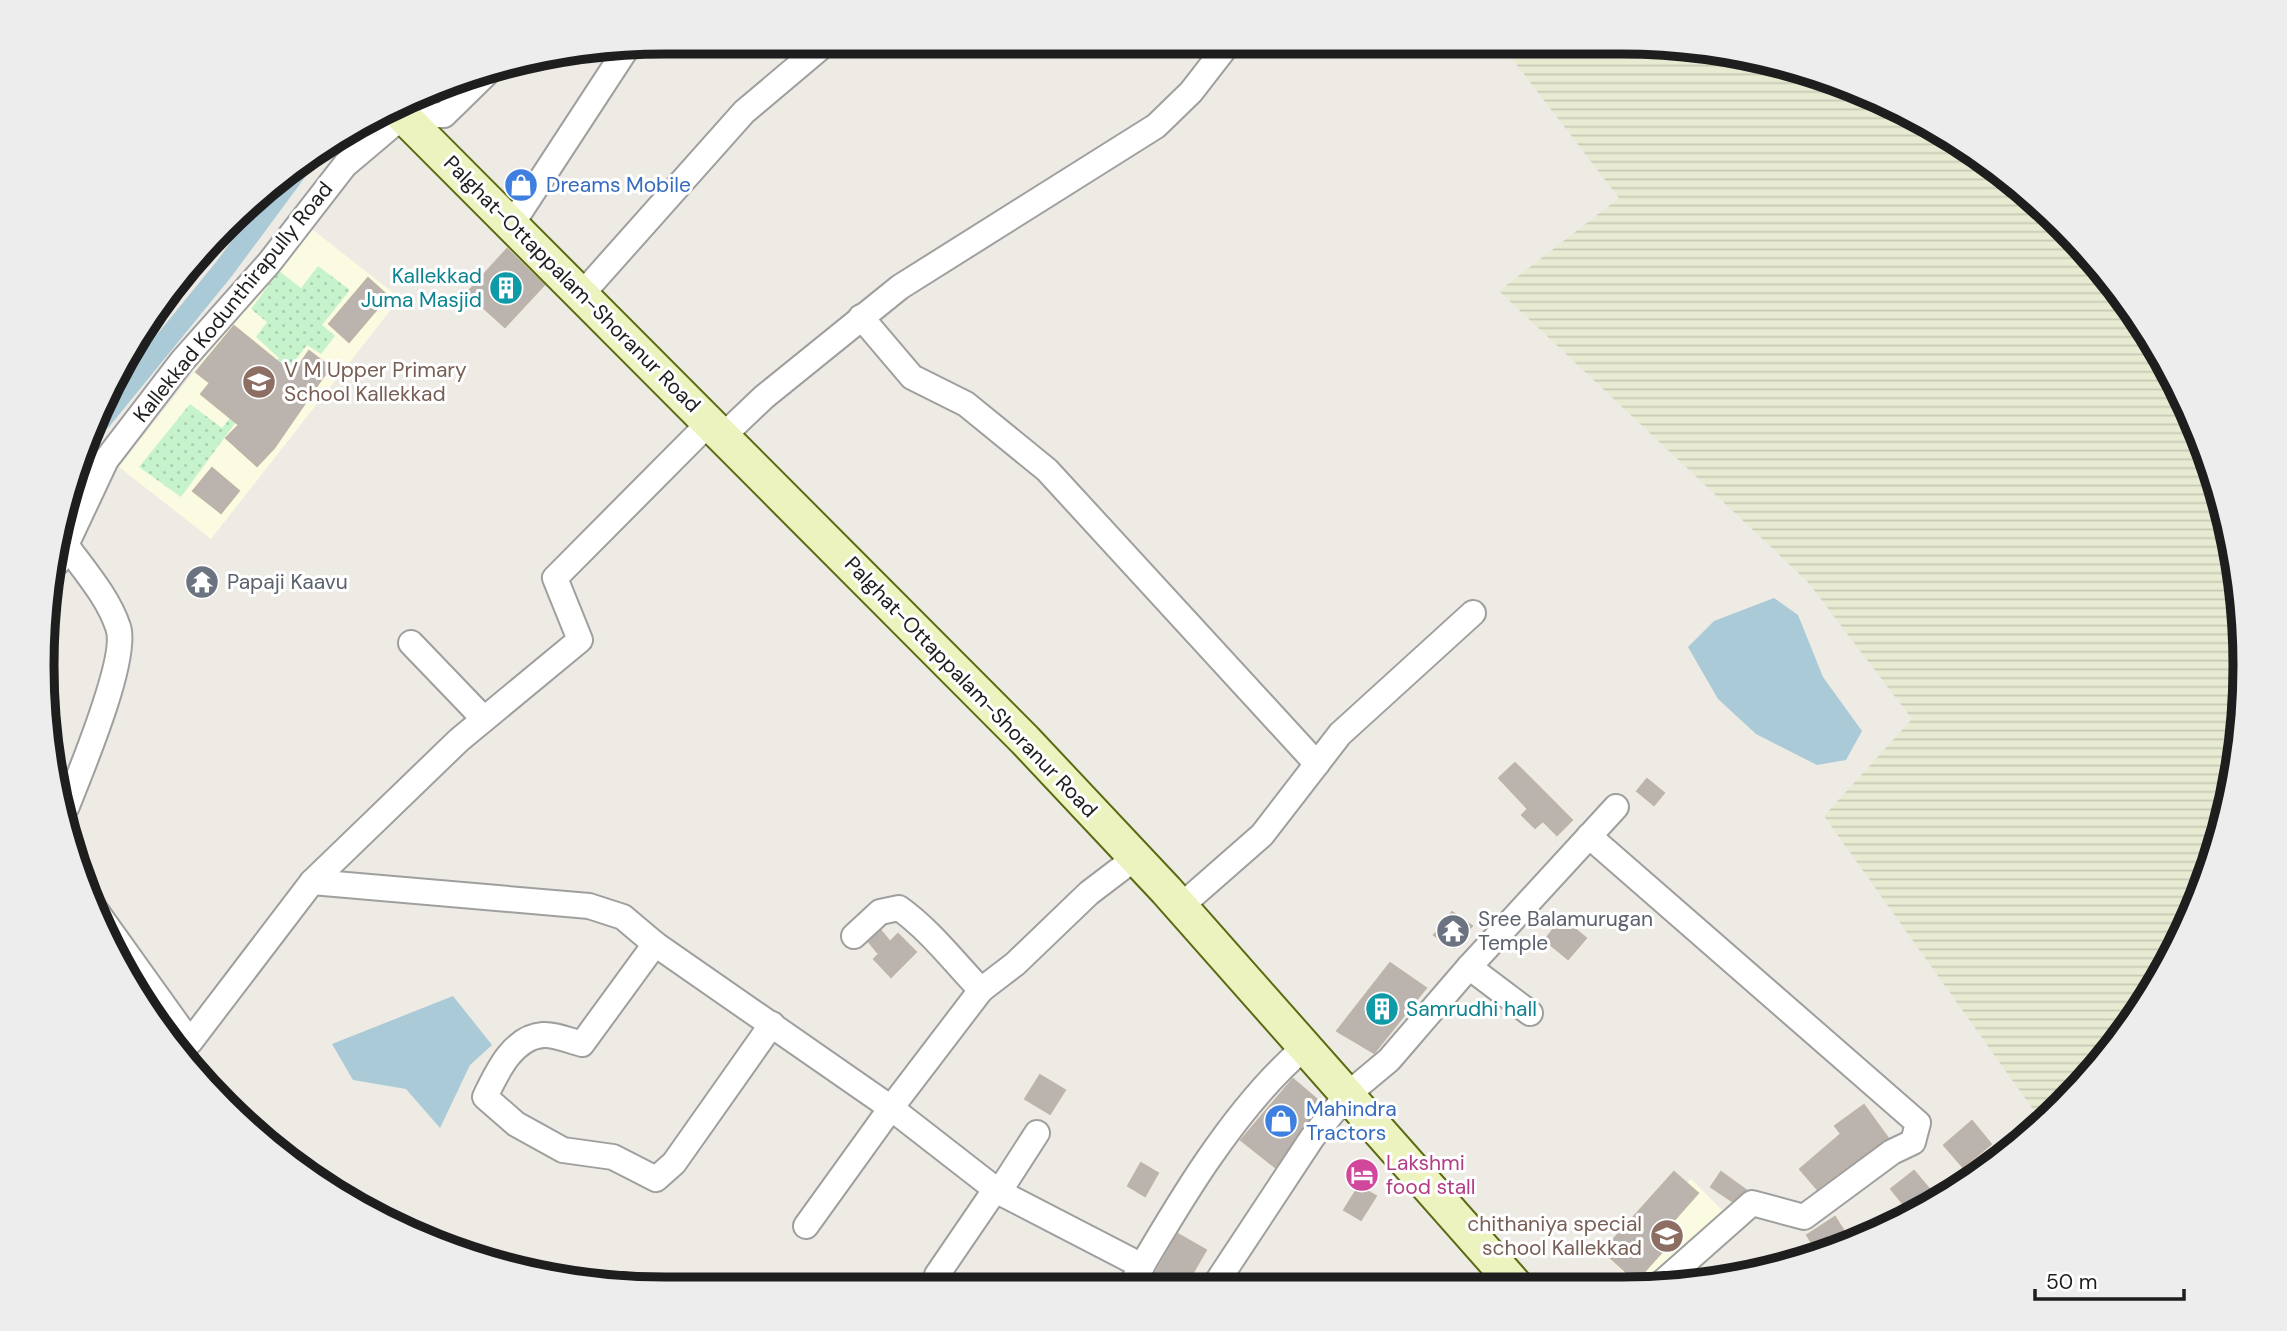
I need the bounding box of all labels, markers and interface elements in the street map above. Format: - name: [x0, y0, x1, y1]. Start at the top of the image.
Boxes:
- street label: Palghat-Ottappalam-Shoranur Road: [437, 149, 707, 419]
- shop icon: Dreams Mobile: [502, 166, 540, 204]
- place label: Dreams Mobile: [546, 171, 691, 199]
- street label: Kallekkad Kodunthirapully Road: [127, 176, 339, 428]
- place label: Kallekkad Juma Masjid: [361, 262, 482, 314]
- building icon: Kallekkad Juma Masjid: [487, 269, 525, 307]
- place label: V M Upper Primary School Kallekkad: [284, 356, 467, 408]
- school or university icon: V M Upper Primary School Kallekkad: [240, 363, 278, 401]
- street label: Palghat-Ottappalam-Shoranur Road: [838, 550, 1104, 824]
- temple icon: Papaji Kaavu: [183, 563, 221, 601]
- place label: Papaji Kaavu: [227, 568, 348, 596]
- place label: Sree Balamurugan Temple: [1478, 905, 1653, 957]
- temple icon: Sree Balamurugan Temple: [1434, 912, 1472, 950]
- building icon: Samrudhi hall: [1363, 990, 1401, 1028]
- place label: Samrudhi hall: [1406, 995, 1537, 1023]
- place label: Mahindra Tractors: [1306, 1095, 1397, 1147]
- shop icon: Mahindra Tractors: [1262, 1102, 1300, 1140]
- place label: Lakshmi food stall: [1386, 1149, 1475, 1201]
- hotel icon: Lakshmi food stall: [1343, 1156, 1381, 1194]
- place label: chithaniya special school Kallekkad: [1467, 1210, 1642, 1262]
- school or university icon: chithaniya special school Kallekkad: [1648, 1217, 1686, 1255]
- scale bar: [2035, 1258, 2184, 1302]
- text: 50 m: [2046, 1268, 2097, 1296]

